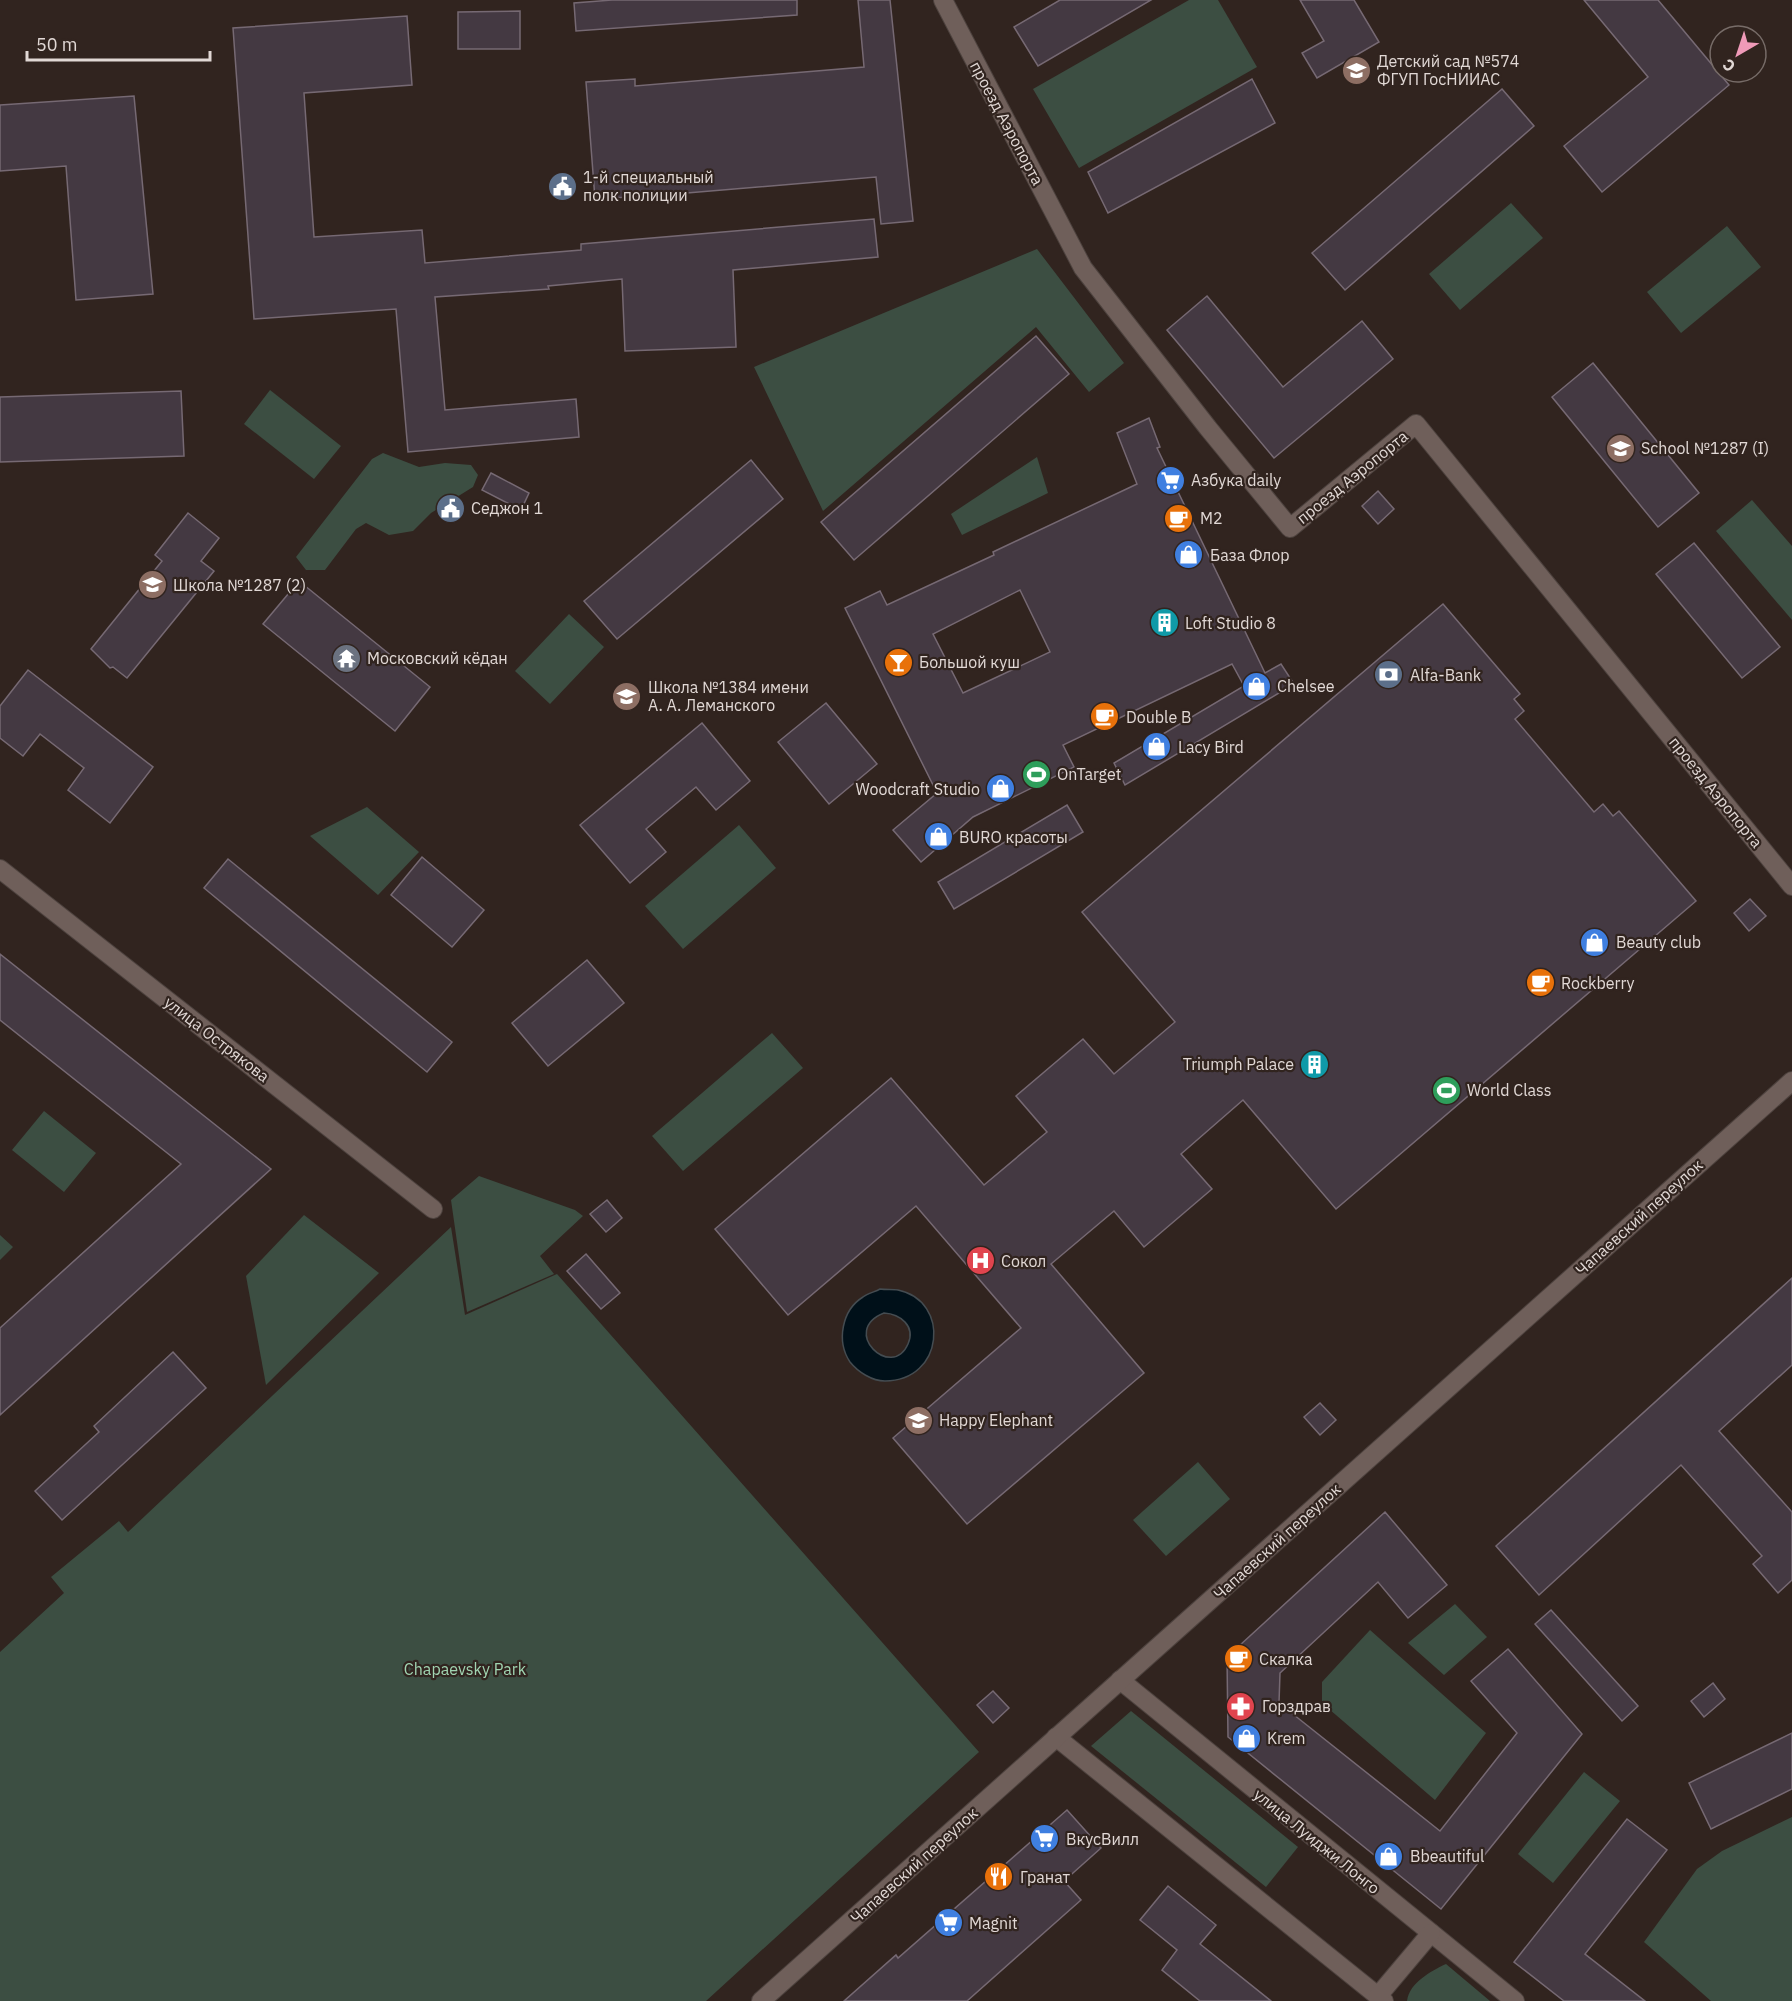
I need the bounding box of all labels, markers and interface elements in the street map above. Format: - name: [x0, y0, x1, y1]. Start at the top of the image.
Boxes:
- scale bar: [27, 24, 210, 62]
- north arrow: [1708, 24, 1768, 84]
- text: 50 m: [36, 33, 78, 56]
- place label: Детский сад №574 ФГУП ГосНИИАС: [1377, 51, 1519, 89]
- school or university icon: Детский сад №574 ФГУП ГосНИИАС: [1340, 54, 1372, 86]
- text: С: [1718, 55, 1739, 77]
- street label: проезд Аэропорта: [966, 58, 1048, 189]
- place label: 1-й специальный полк полиции: [583, 167, 714, 205]
- public building icon: 1-й специальный полк полиции: [546, 170, 578, 202]
- street label: проезд Аэропорта: [1292, 426, 1412, 528]
- school or university icon: School №1287 (I): [1604, 432, 1636, 464]
- place label: School №1287 (I): [1641, 438, 1769, 458]
- supermarket icon: Азбука daily: [1154, 464, 1186, 496]
- place label: Азбука daily: [1191, 470, 1281, 490]
- public building icon: Седжон 1: [434, 492, 466, 524]
- place label: Седжон 1: [471, 498, 543, 518]
- cafe icon: M2: [1163, 502, 1195, 534]
- place label: M2: [1200, 508, 1223, 528]
- shop icon: База Флор: [1173, 539, 1205, 571]
- place label: База Флор: [1210, 545, 1290, 565]
- school or university icon: Школа №1287 (2): [136, 569, 168, 601]
- place label: Школа №1287 (2): [173, 575, 306, 595]
- building icon: Loft Studio 8: [1148, 607, 1180, 639]
- place label: Loft Studio 8: [1185, 613, 1276, 633]
- temple icon: Московский кёдан: [330, 642, 362, 674]
- bar icon: Большой куш: [882, 646, 914, 678]
- place label: Московский кёдан: [367, 648, 508, 668]
- place label: Большой куш: [919, 652, 1020, 672]
- bank icon: Alfa-Bank: [1373, 659, 1405, 691]
- place label: Alfa-Bank: [1410, 665, 1482, 685]
- shop icon: Chelsee: [1240, 670, 1272, 702]
- place label: Chelsee: [1277, 676, 1335, 696]
- place label: Школа №1384 имени А. А. Леманского: [648, 677, 809, 715]
- school or university icon: Школа №1384 имени А. А. Леманского: [611, 680, 643, 712]
- cafe icon: Double B: [1089, 701, 1121, 733]
- place label: Double B: [1126, 707, 1191, 727]
- shop icon: Lacy Bird: [1141, 731, 1173, 763]
- street label: проезд Аэропорта: [1665, 732, 1767, 852]
- place label: Lacy Bird: [1178, 737, 1244, 757]
- sports icon: OnTarget: [1020, 758, 1052, 790]
- place label: OnTarget: [1057, 764, 1121, 784]
- shop icon: Woodcraft Studio: [985, 773, 1017, 805]
- place label: Woodcraft Studio: [856, 779, 980, 799]
- shop icon: BURO красоты: [922, 821, 954, 853]
- place label: BURO красоты: [959, 827, 1068, 847]
- shop icon: Beauty club: [1579, 926, 1611, 958]
- place label: Beauty club: [1616, 932, 1701, 952]
- cafe icon: Rockberry: [1524, 967, 1556, 999]
- place label: Rockberry: [1561, 973, 1634, 993]
- street label: улица Острякова: [160, 992, 274, 1087]
- building icon: Triumph Palace: [1299, 1048, 1331, 1080]
- place label: Triumph Palace: [1183, 1054, 1294, 1074]
- sports icon: World Class: [1430, 1074, 1462, 1106]
- place label: World Class: [1467, 1080, 1552, 1100]
- street label: Чапаевский переулок: [1571, 1155, 1707, 1279]
- hospital icon: Сокол: [964, 1245, 996, 1277]
- place label: Сокол: [1001, 1251, 1046, 1271]
- school or university icon: Happy Elephant: [902, 1404, 934, 1436]
- place label: Happy Elephant: [939, 1410, 1053, 1430]
- street label: Чапаевский переулок: [1209, 1479, 1345, 1603]
- cafe icon: Скалка: [1222, 1643, 1254, 1675]
- place label: Скалка: [1259, 1649, 1313, 1669]
- park label: Chapaevsky Park: [404, 1659, 527, 1679]
- pharmacy icon: Горздрав: [1225, 1690, 1257, 1722]
- place label: Горздрав: [1262, 1696, 1331, 1716]
- shop icon: Krem: [1230, 1722, 1262, 1754]
- place label: Krem: [1267, 1728, 1306, 1748]
- street label: улица Луиджи Лонго: [1250, 1784, 1384, 1898]
- street label: Чапаевский переулок: [846, 1803, 982, 1927]
- supermarket icon: ВкусВилл: [1029, 1823, 1061, 1855]
- place label: ВкусВилл: [1066, 1829, 1139, 1849]
- shop icon: Bbeautiful: [1373, 1840, 1405, 1872]
- place label: Bbeautiful: [1410, 1846, 1484, 1866]
- restaurant icon: Гранат: [983, 1861, 1015, 1893]
- place label: Гранат: [1020, 1867, 1070, 1887]
- supermarket icon: Magnit: [932, 1907, 964, 1939]
- place label: Magnit: [969, 1913, 1018, 1933]

